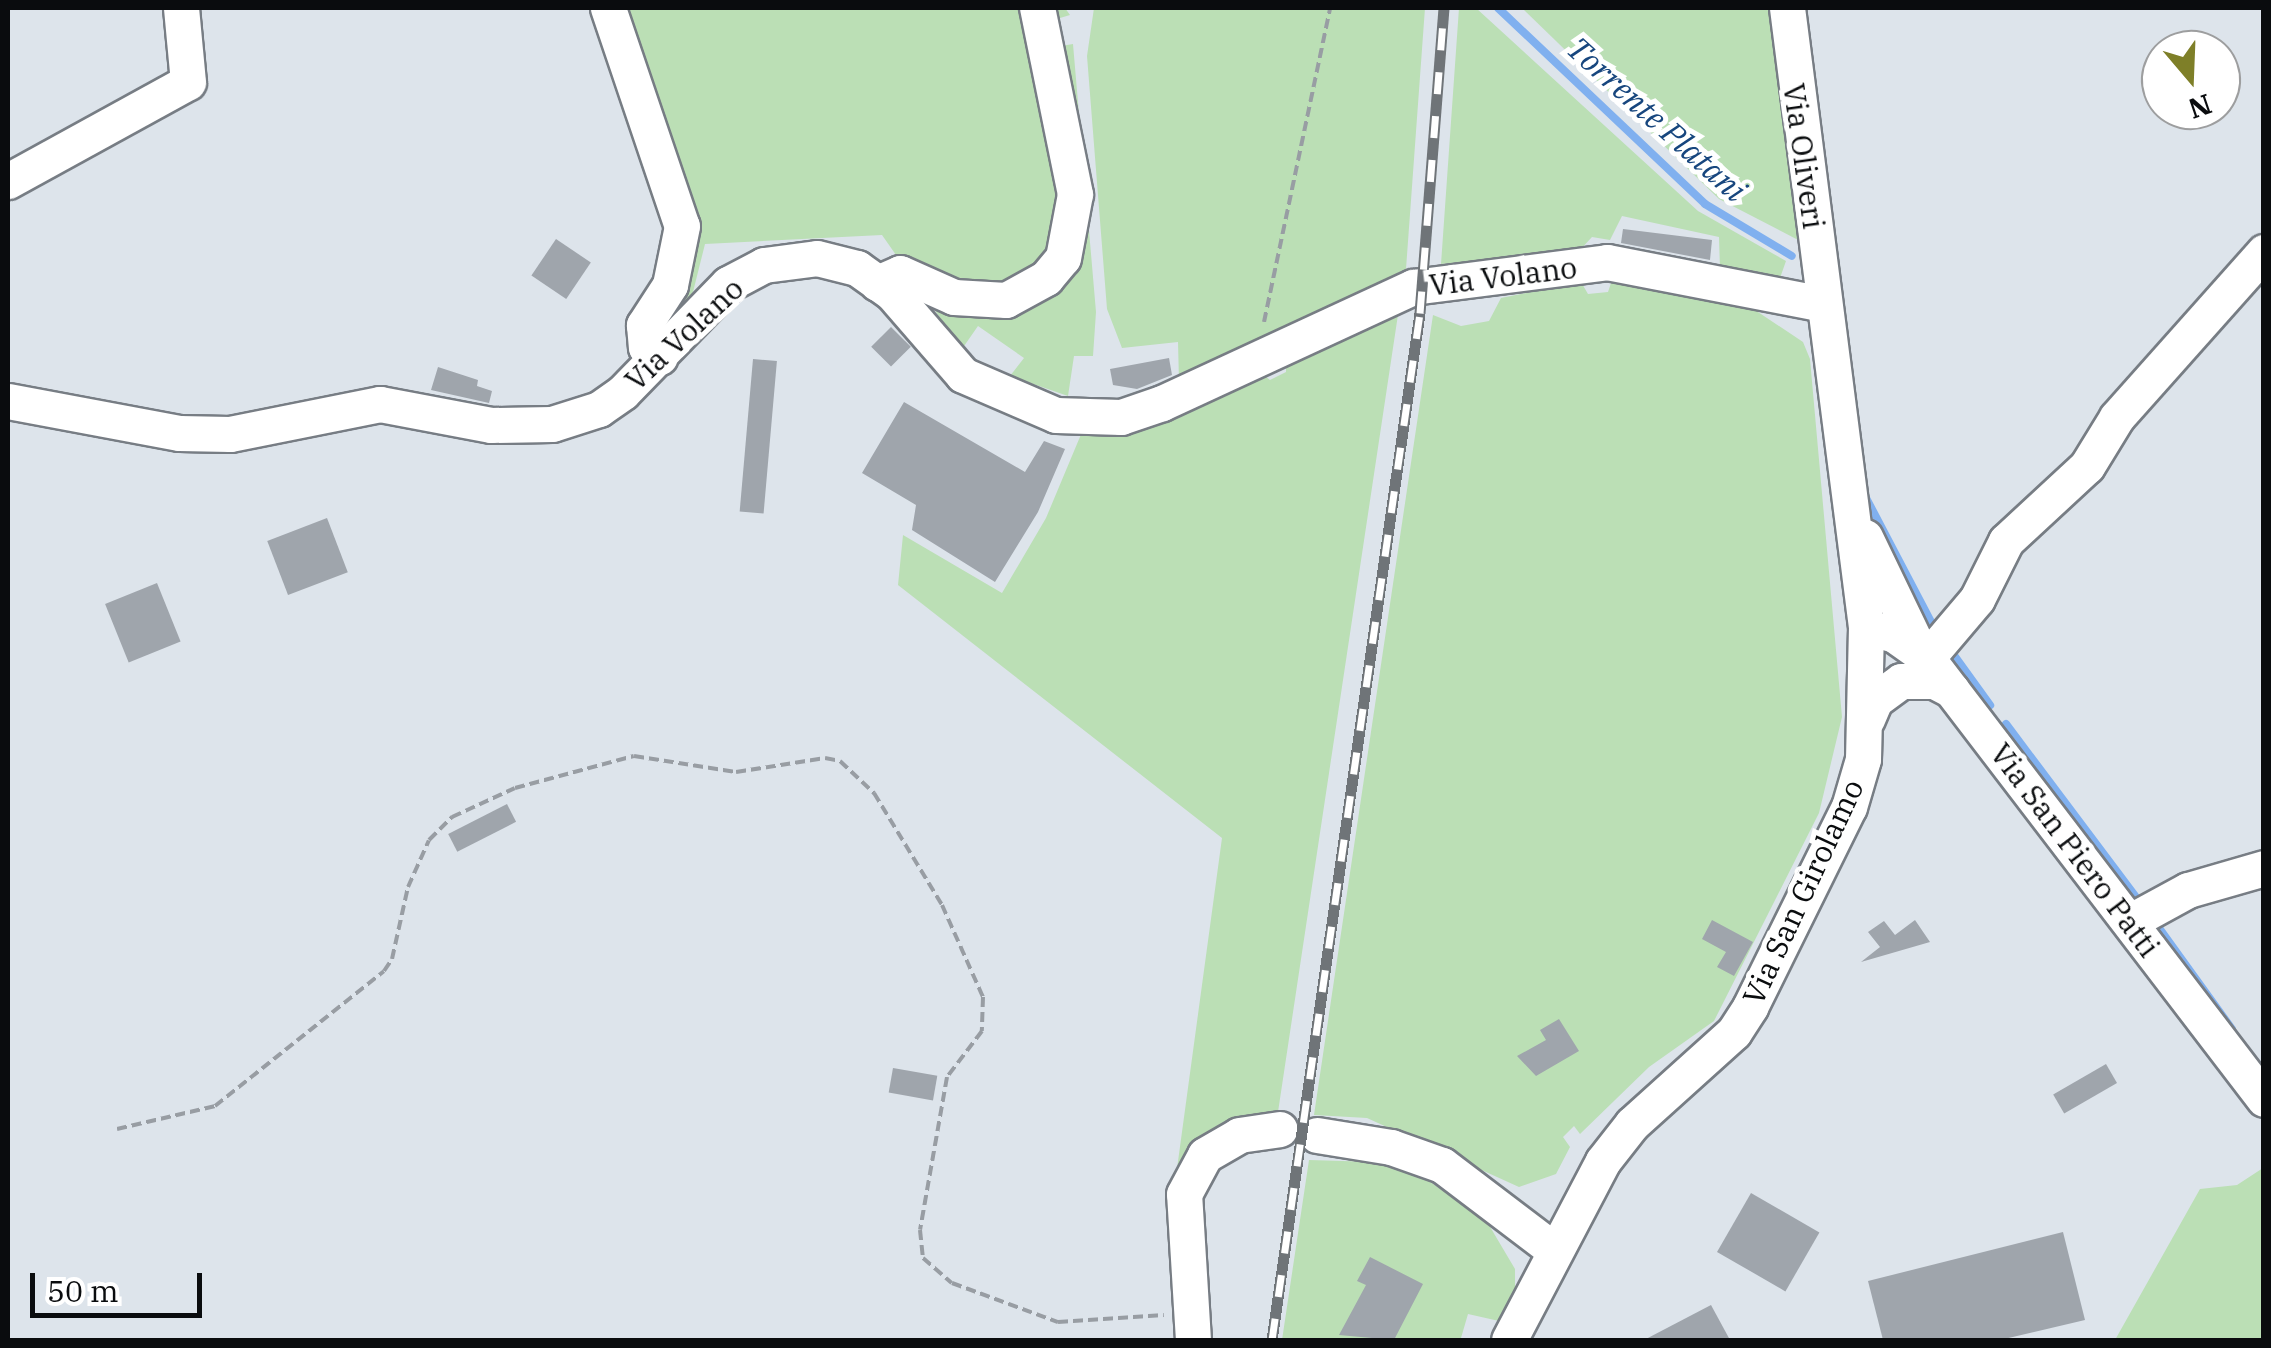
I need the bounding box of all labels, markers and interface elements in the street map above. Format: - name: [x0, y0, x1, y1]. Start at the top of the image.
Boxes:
- water label: Torrente Platani: [1560, 29, 1754, 209]
- north arrow: [2141, 30, 2241, 130]
- street label: Via Oliveri: [1776, 81, 1832, 231]
- text: N: [2184, 86, 2217, 128]
- street label: Via Volano: [1427, 249, 1579, 303]
- street label: Via Volano: [617, 270, 751, 398]
- street label: Via San Piero Patti: [1983, 736, 2167, 964]
- street label: Via San Girolamo: [1735, 774, 1871, 1010]
- scale bar: [35, 1253, 208, 1315]
- text: 50 m: [47, 1271, 119, 1310]

